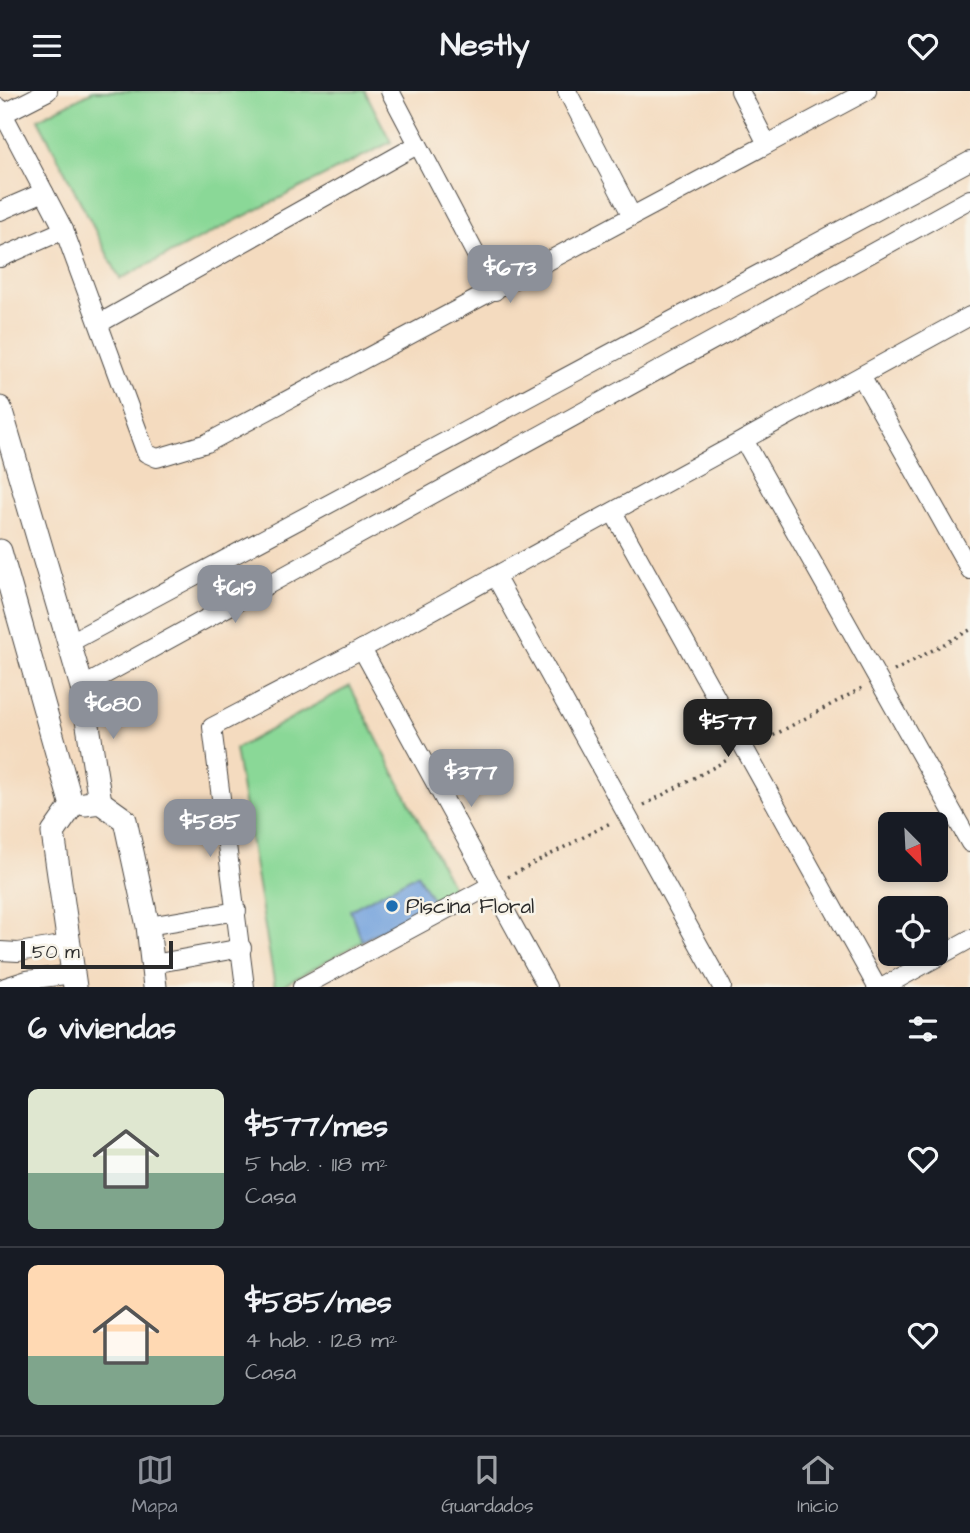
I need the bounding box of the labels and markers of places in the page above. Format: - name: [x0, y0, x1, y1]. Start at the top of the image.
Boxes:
- pin: $673: [469, 245, 551, 305]
- pin: $619: [194, 566, 276, 625]
- pin: $680: [72, 681, 154, 741]
- pin: $577: [687, 699, 769, 759]
- pin: $377: [430, 749, 512, 809]
- pin: $585: [169, 799, 251, 859]
- place label: Piscina Floral: [406, 892, 534, 921]
- marker: Piscina Floral: [384, 898, 400, 914]

